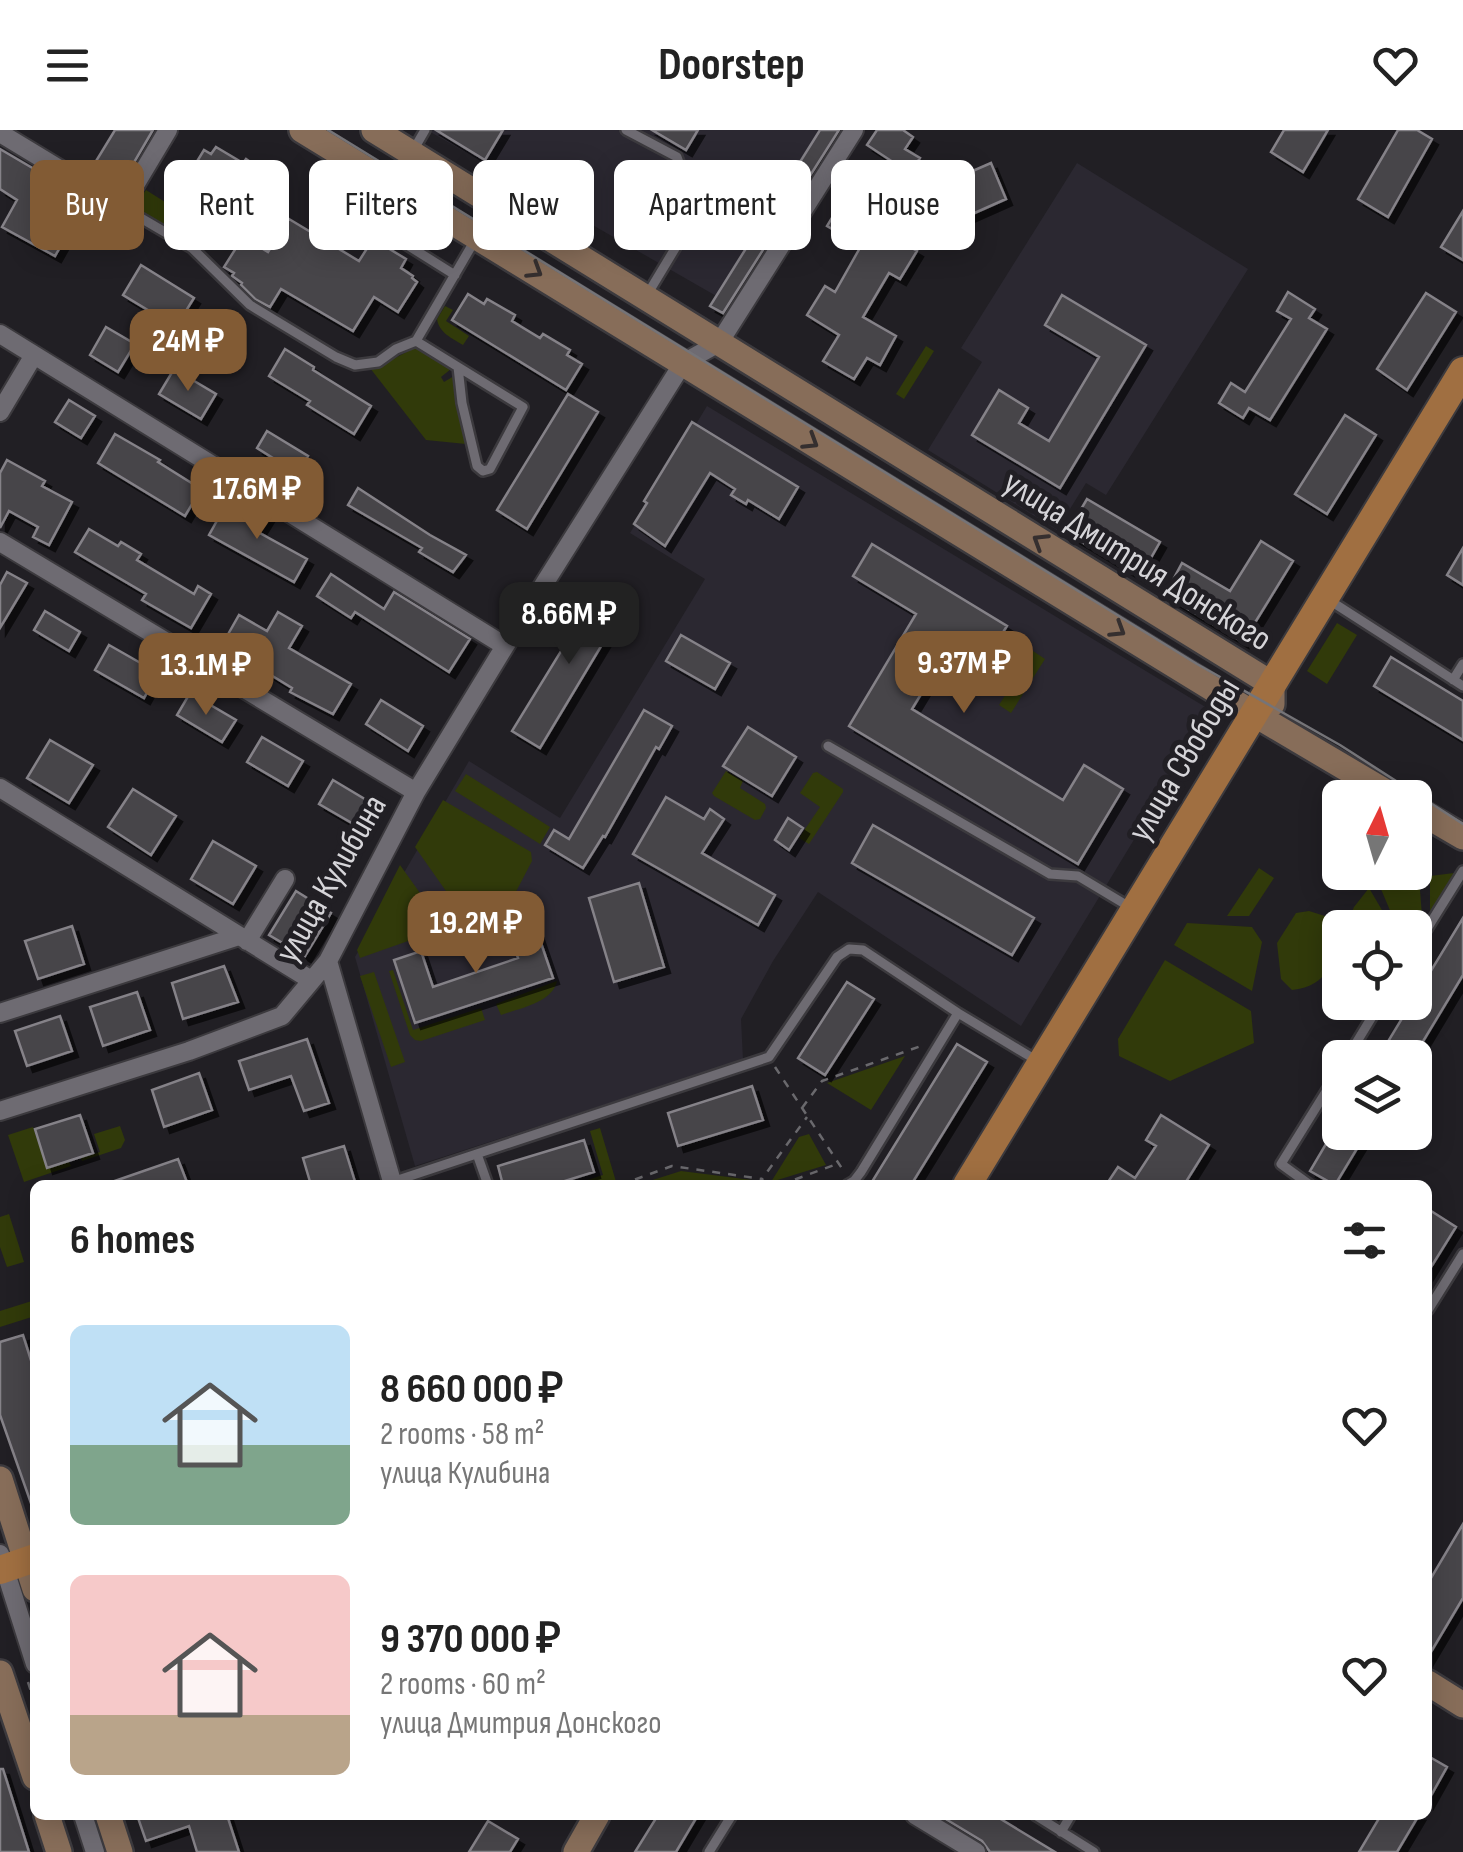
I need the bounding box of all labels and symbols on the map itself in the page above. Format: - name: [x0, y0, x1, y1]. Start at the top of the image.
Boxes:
- one-way arrow: [524, 259, 542, 278]
- pin: 24M ₽: [118, 309, 258, 394]
- one-way arrow: [800, 430, 818, 449]
- pin: 17.6M ₽: [165, 457, 349, 542]
- street label: улица Дмитрия Донского: [995, 461, 1279, 661]
- one-way arrow: [1033, 535, 1051, 554]
- pin: 8.66M ₽: [477, 582, 661, 667]
- one-way arrow: [1107, 618, 1125, 637]
- pin: 9.37M ₽: [872, 631, 1056, 716]
- pin: 13.1M ₽: [114, 633, 298, 718]
- street label: улица Свободы: [1119, 670, 1250, 849]
- north arrow: [1322, 780, 1432, 890]
- street label: улица Кулибина: [266, 787, 397, 970]
- pin: 19.2M ₽: [384, 891, 568, 976]

